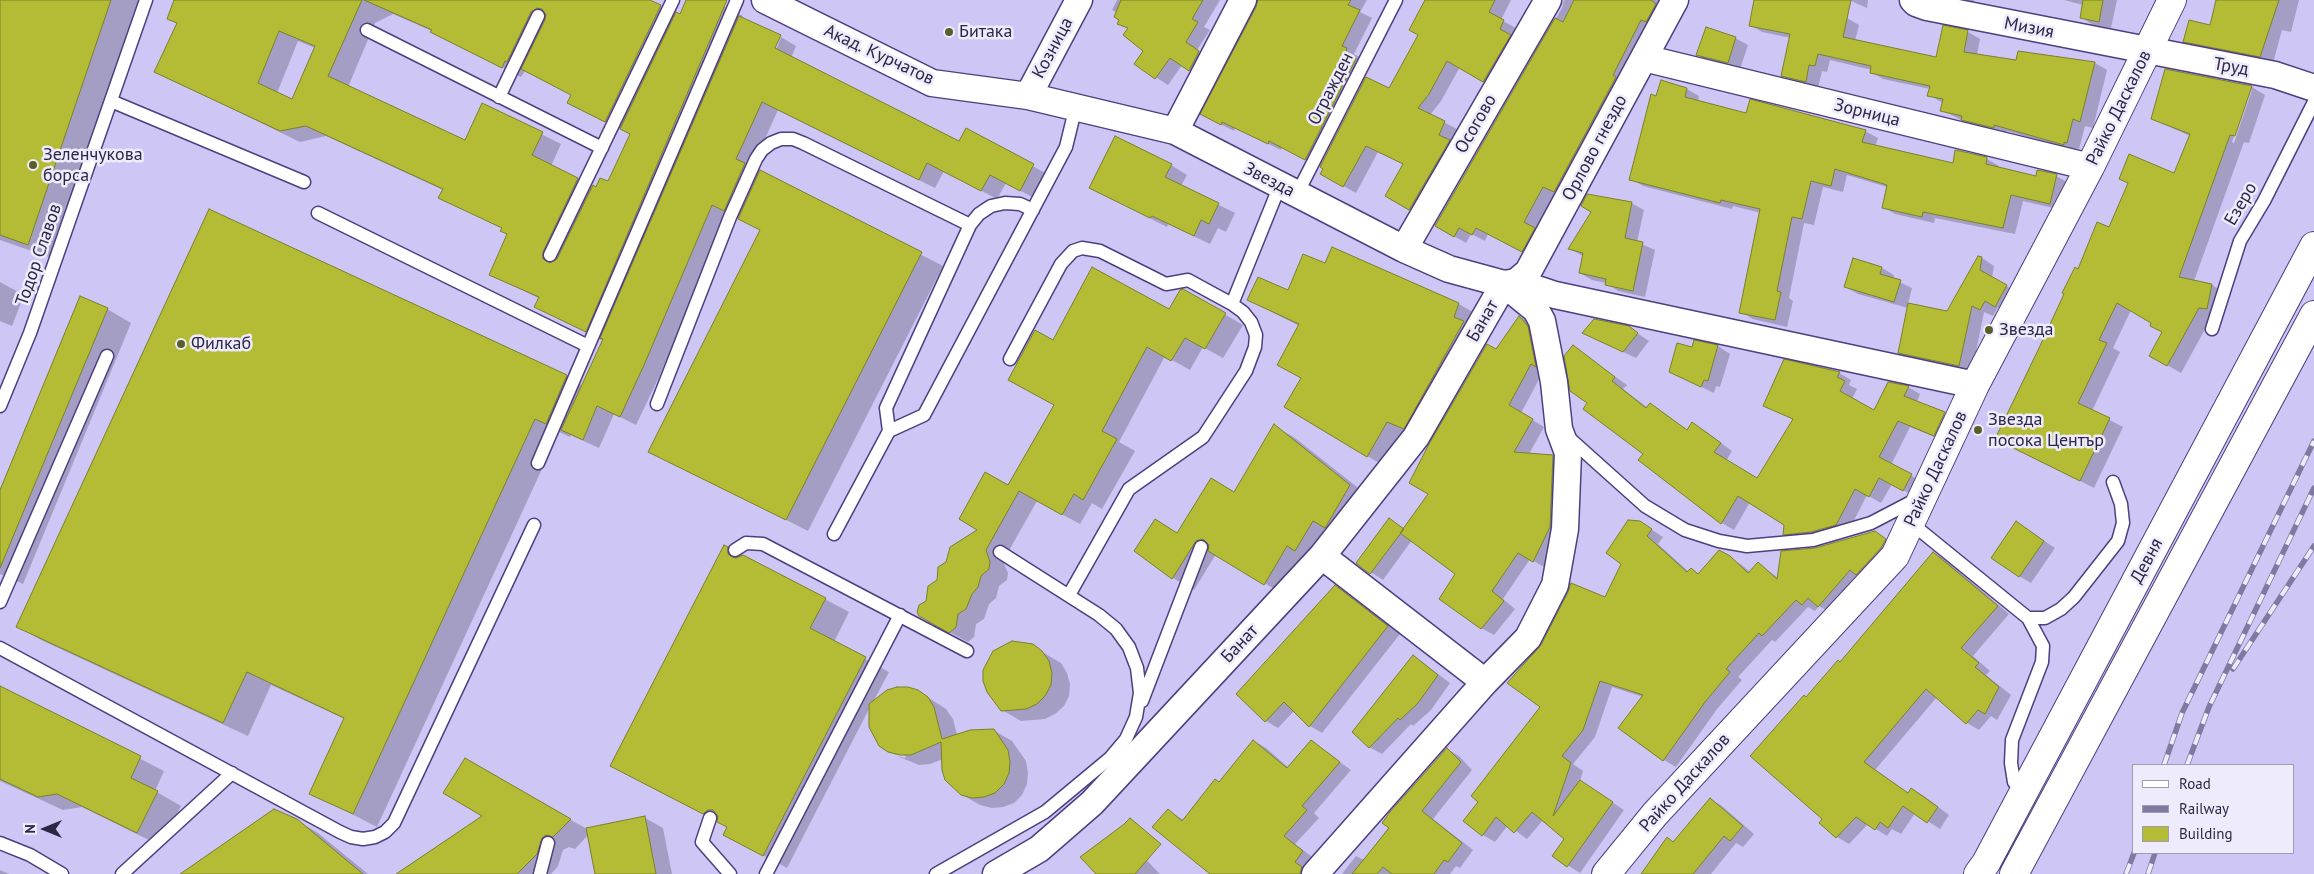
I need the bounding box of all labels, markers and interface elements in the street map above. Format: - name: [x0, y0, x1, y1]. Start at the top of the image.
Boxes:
- street label: Мизия: [2002, 13, 2056, 43]
- street label: Козница: [1028, 14, 1078, 82]
- street label: Акад. Курчатов: [821, 20, 937, 90]
- place label: Битака: [959, 21, 1012, 43]
- marker: Битака: [943, 26, 955, 38]
- street label: Райко Даскалов: [2082, 47, 2156, 169]
- street label: Огражден: [1304, 49, 1358, 129]
- street label: Труд: [2212, 53, 2250, 81]
- street label: Осогово: [1451, 91, 1501, 157]
- street label: Орлово гнездо: [1558, 91, 1632, 205]
- street label: Зорница: [1832, 94, 1902, 132]
- place label: Зеленчукова борса: [43, 144, 143, 186]
- street label: Звезда: [1240, 158, 1298, 202]
- marker: Зеленчукова борса: [27, 159, 39, 171]
- street label: Езеро: [2220, 179, 2262, 229]
- street label: Тодор Славов: [11, 201, 67, 309]
- street label: Банат: [1462, 296, 1504, 346]
- place label: Звезда: [1999, 319, 2053, 341]
- marker: Звезда: [1983, 324, 1995, 336]
- place label: Филкаб: [191, 333, 251, 355]
- marker: Филкаб: [175, 338, 187, 350]
- street label: Райко Даскалов: [1900, 408, 1972, 530]
- place label: Звезда посока Център: [1988, 409, 2104, 452]
- marker: Звезда посока Център: [1972, 424, 1984, 436]
- street label: Девня: [2126, 535, 2168, 587]
- street label: Банат: [1217, 620, 1263, 668]
- street label: Райко Даскалов: [1635, 729, 1735, 837]
- legend: [2132, 764, 2294, 854]
- text: Road: [2179, 774, 2211, 793]
- text: Railway: [2179, 799, 2229, 818]
- north arrow: [20, 804, 70, 854]
- text: N: [21, 824, 39, 834]
- text: Building: [2179, 824, 2233, 843]

